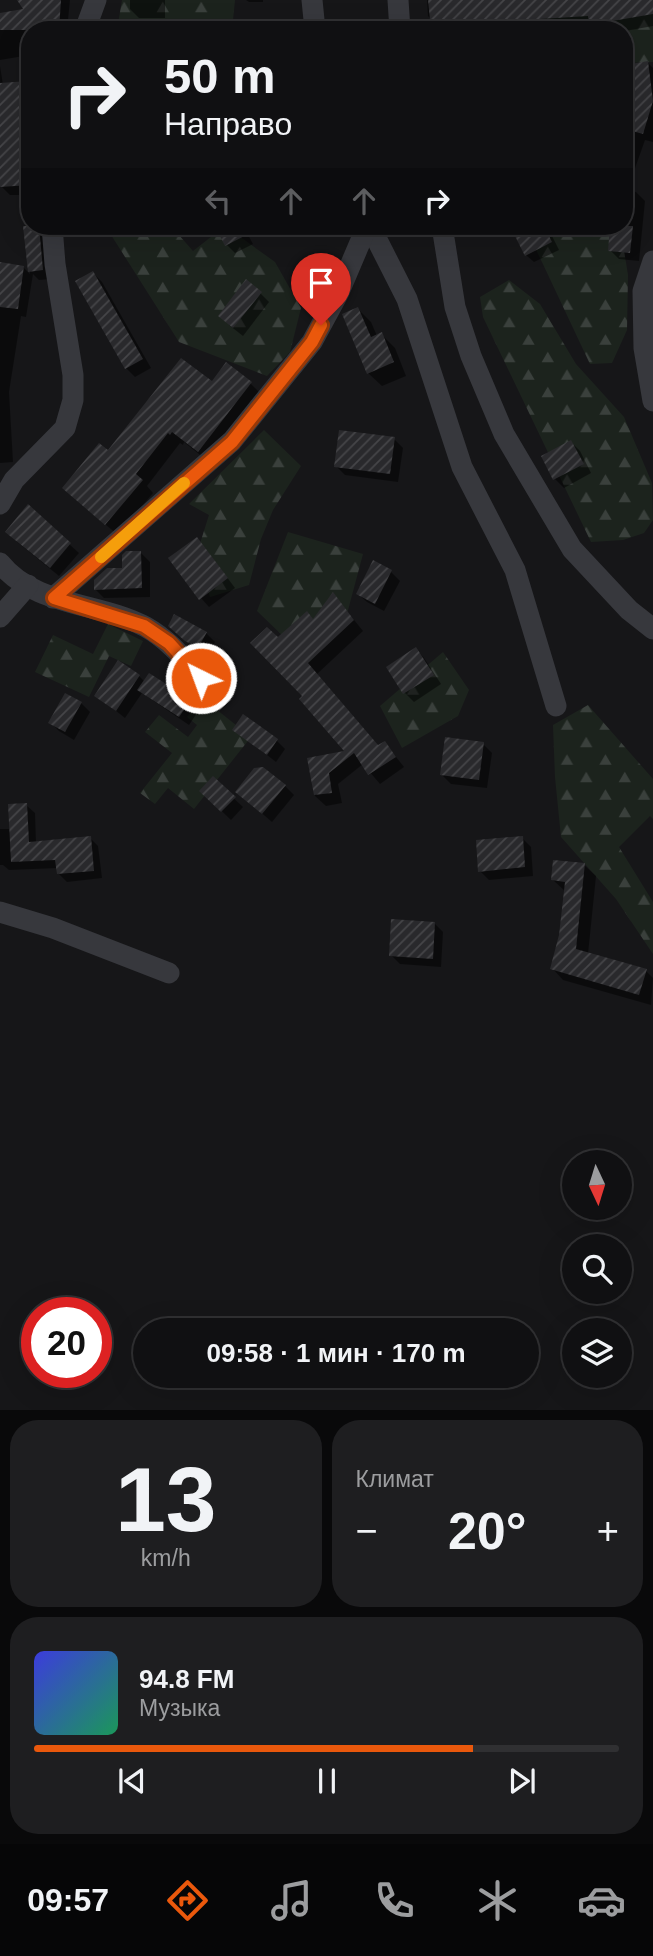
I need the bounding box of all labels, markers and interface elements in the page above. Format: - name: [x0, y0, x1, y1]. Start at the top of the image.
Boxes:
- icon: right: [49, 49, 140, 140]
- text: 50 m: [164, 49, 276, 103]
- text: Направо: [164, 106, 292, 142]
- icon: left: [199, 182, 237, 220]
- icon: ahead: [272, 182, 310, 220]
- icon: ahead: [345, 182, 383, 220]
- icon: right: [418, 182, 456, 220]
- pin: [291, 253, 351, 325]
- icon: arrive: [302, 264, 340, 302]
- position arrow: [164, 641, 238, 715]
- north arrow: [562, 1150, 632, 1220]
- map controls: [562, 1150, 632, 1388]
- button: search: [562, 1234, 632, 1304]
- speed limit sign: 20: [21, 1297, 112, 1388]
- button: layers: [562, 1318, 632, 1388]
- text: 09:58 · 1 мин · 170 m: [206, 1338, 466, 1368]
- text: 13: [115, 1449, 216, 1550]
- text: Климат: [356, 1466, 434, 1492]
- text: 20°: [448, 1502, 527, 1560]
- text: −: [356, 1510, 378, 1552]
- text: +: [597, 1510, 619, 1552]
- text: km/h: [141, 1545, 191, 1571]
- text: 94.8 FM: [139, 1664, 234, 1694]
- text: Музыка: [139, 1695, 220, 1721]
- icon: previous: [113, 1762, 151, 1800]
- icon: pause: [308, 1762, 346, 1800]
- icon: next: [503, 1762, 541, 1800]
- icon: directions: [163, 1876, 212, 1925]
- icon: music: [267, 1876, 316, 1925]
- icon: phone: [370, 1876, 419, 1925]
- icon: climate: [473, 1876, 522, 1925]
- icon: car: [577, 1876, 626, 1925]
- text: 09:57: [27, 1882, 109, 1918]

